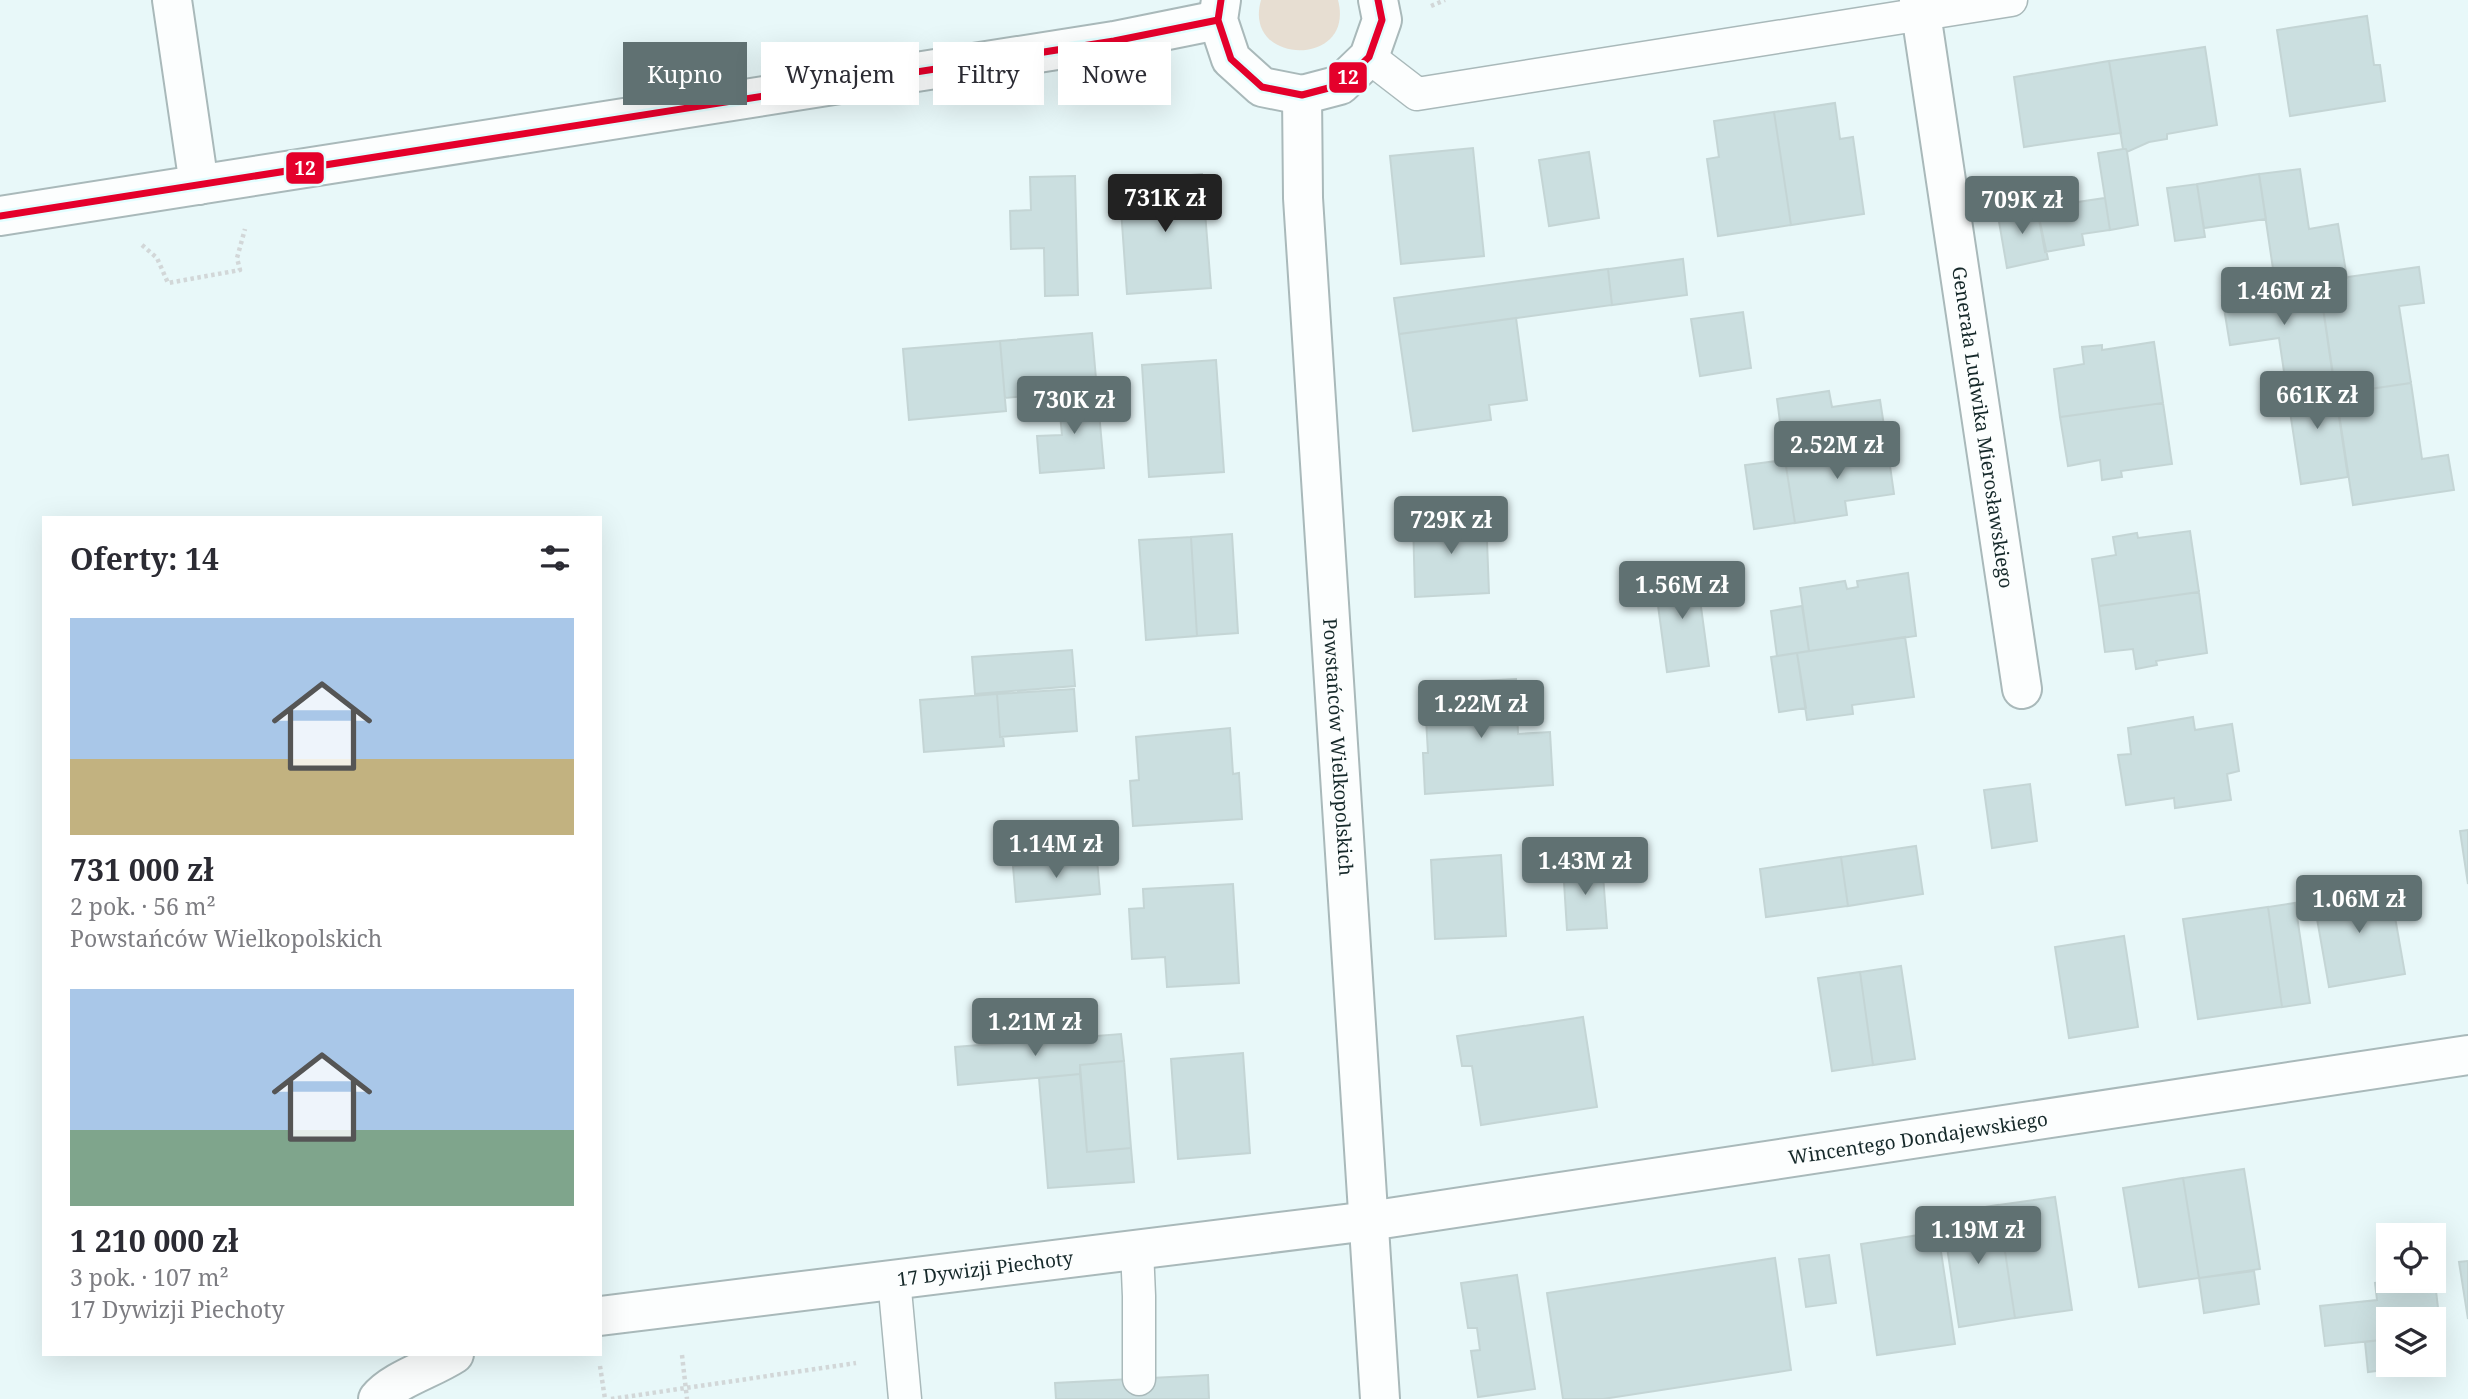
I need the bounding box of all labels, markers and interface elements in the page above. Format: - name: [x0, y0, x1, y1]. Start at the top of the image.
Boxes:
- chip: Kupno: [623, 42, 747, 105]
- chip: Wynajem: [761, 42, 919, 105]
- chip: Filtry: [933, 42, 1044, 105]
- chip: Nowe: [1058, 42, 1171, 105]
- line badge: 12: [1328, 61, 1368, 94]
- text: 12: [1337, 64, 1359, 90]
- line badge: 12: [285, 151, 325, 185]
- text: 12: [294, 155, 316, 181]
- pin: 731K zł: [1100, 174, 1230, 234]
- pin: 709K zł: [1957, 176, 2087, 236]
- text: 731K zł: [1124, 181, 1206, 213]
- text: 709K zł: [1981, 183, 2063, 215]
- street label: Generała Ludwika Mierosławskiego: [1946, 265, 2020, 590]
- pin: 1.46M zł: [2212, 268, 2356, 327]
- text: 1.46M zł: [2237, 274, 2331, 306]
- pin: 661K zł: [2252, 372, 2382, 431]
- pin: 730K zł: [1009, 376, 1139, 436]
- text: 661K zł: [2276, 378, 2358, 410]
- text: 730K zł: [1033, 383, 1115, 415]
- pin: 2.52M zł: [1765, 421, 1909, 481]
- text: 2.52M zł: [1790, 428, 1884, 460]
- pin: 729K zł: [1386, 496, 1516, 556]
- text: 729K zł: [1410, 503, 1492, 535]
- text: Oferty: 14: [70, 538, 219, 579]
- icon: filters: [536, 539, 574, 577]
- pin: 1.56M zł: [1610, 562, 1754, 621]
- text: 1.56M zł: [1635, 568, 1729, 600]
- street label: Powstańców Wielkopolskich: [1317, 617, 1359, 877]
- icon: home: [259, 663, 385, 789]
- pin: 1.22M zł: [1409, 680, 1553, 740]
- text: 1.22M zł: [1434, 687, 1528, 719]
- pin: 1.14M zł: [984, 820, 1128, 880]
- text: 1.14M zł: [1009, 827, 1103, 859]
- pin: 1.43M zł: [1513, 838, 1657, 897]
- text: 1.43M zł: [1538, 844, 1632, 876]
- text: 731 000 zł: [70, 849, 214, 890]
- pin: 1.06M zł: [2287, 876, 2431, 935]
- text: 1.06M zł: [2312, 882, 2406, 914]
- text: 2 pok. · 56 m²: [70, 890, 216, 922]
- text: Powstańców Wielkopolskich: [70, 922, 382, 954]
- pin: 1.21M zł: [963, 998, 1107, 1058]
- text: 1.21M zł: [988, 1005, 1082, 1037]
- icon: home: [259, 1034, 385, 1160]
- street label: Wincentego Dondajewskiego: [1786, 1106, 2049, 1171]
- pin: 1.19M zł: [1906, 1206, 2050, 1266]
- text: 1.19M zł: [1931, 1213, 2025, 1245]
- text: 1 210 000 zł: [70, 1220, 238, 1261]
- map controls: [2376, 1223, 2446, 1377]
- button: locate: [2376, 1223, 2446, 1293]
- street label: 17 Dywizji Piechoty: [895, 1245, 1075, 1292]
- text: 3 pok. · 107 m²: [70, 1261, 229, 1293]
- text: 17 Dywizji Piechoty: [70, 1293, 284, 1325]
- button: layers: [2376, 1307, 2446, 1377]

